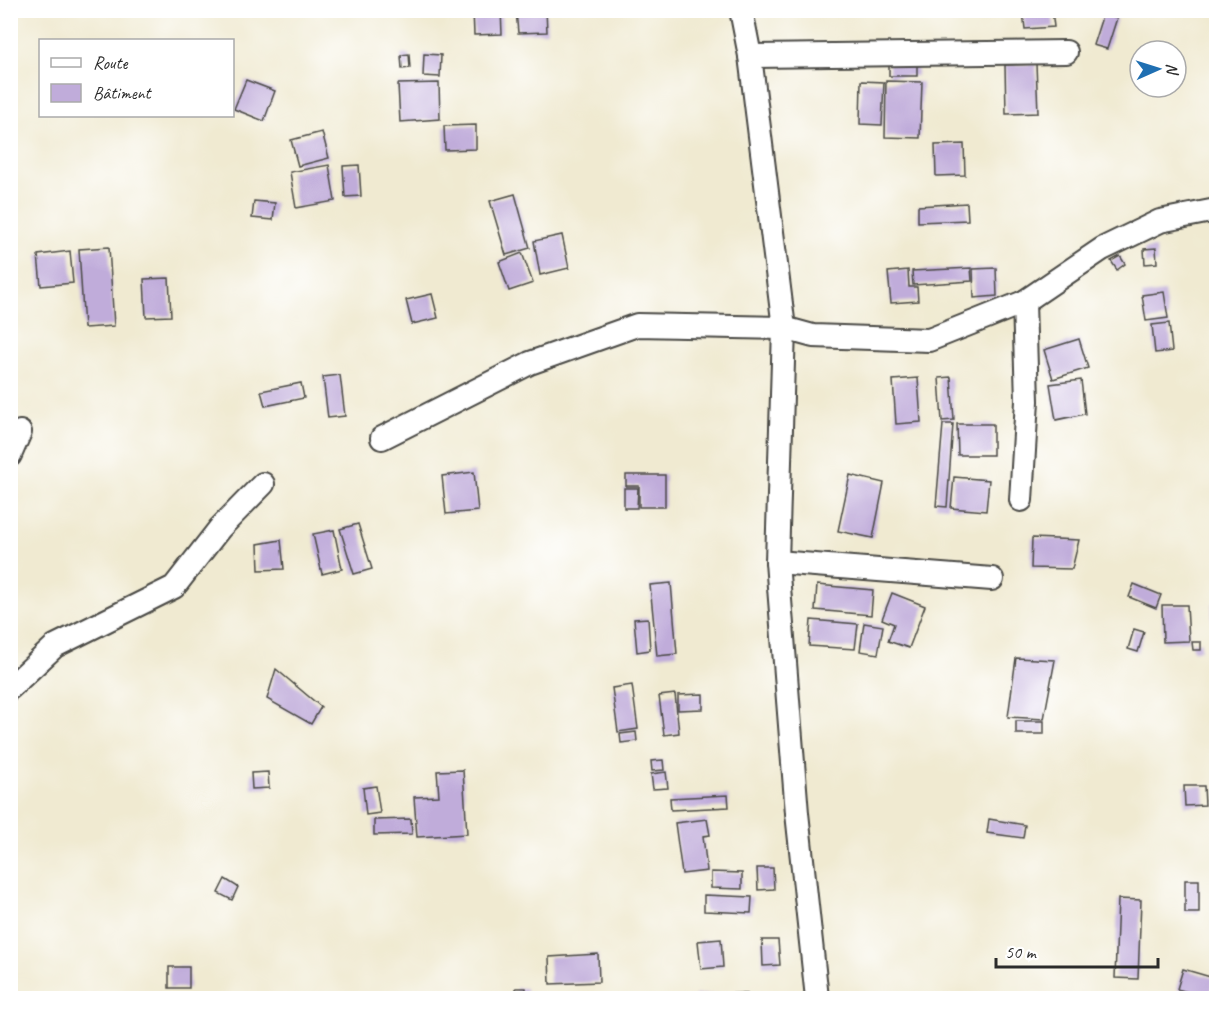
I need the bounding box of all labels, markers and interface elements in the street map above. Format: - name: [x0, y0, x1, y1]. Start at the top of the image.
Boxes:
- legend: [39, 39, 234, 117]
- north arrow: [1128, 39, 1188, 99]
- text: Route: [93, 52, 128, 74]
- text: N: [1162, 63, 1182, 77]
- text: Bâtiment: [93, 82, 153, 104]
- scale bar: [996, 931, 1158, 969]
- text: 50 m: [1005, 941, 1038, 963]

